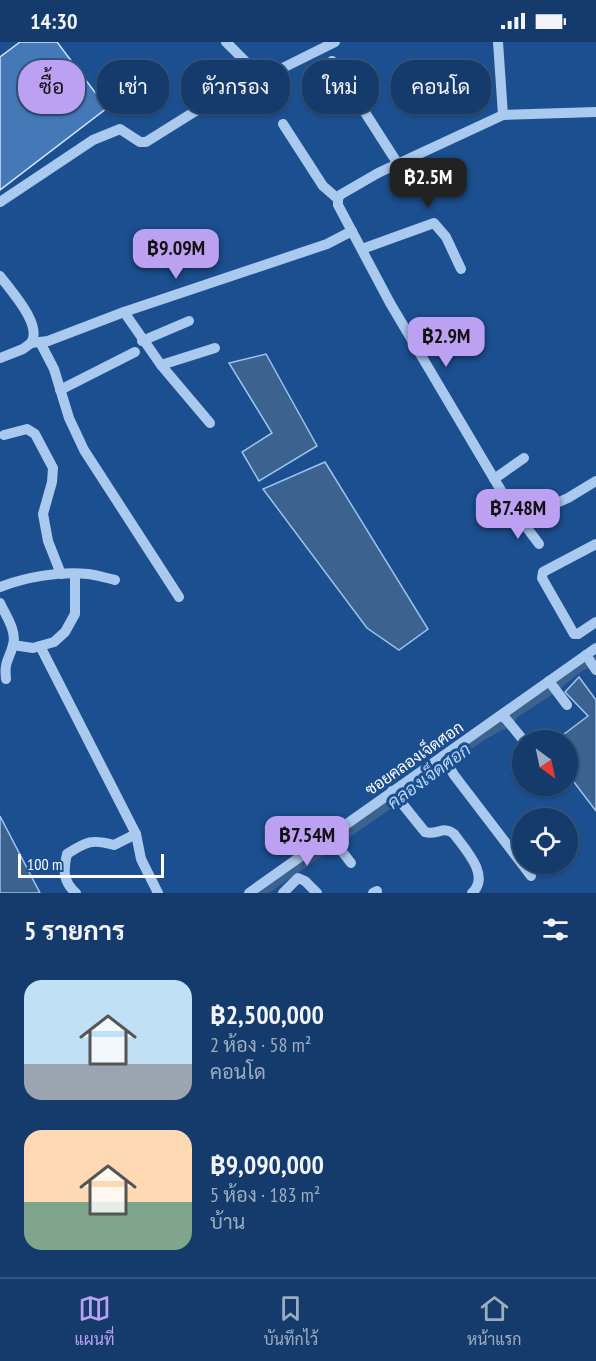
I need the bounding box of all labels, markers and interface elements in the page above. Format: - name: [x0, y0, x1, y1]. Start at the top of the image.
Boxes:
- text: 14:30: [30, 7, 78, 35]
- chip: ซื้อ: [18, 60, 85, 114]
- chip: เช่า: [97, 60, 169, 114]
- chip: ตัวกรอง: [181, 60, 290, 114]
- chip: ใหม่: [302, 60, 379, 114]
- chip: คอนโด: [391, 60, 491, 114]
- pin: ฿2.5M: [386, 158, 470, 209]
- text: ฿2.5M: [404, 164, 452, 190]
- pin: ฿9.09M: [127, 229, 225, 280]
- text: ฿9.09M: [147, 235, 205, 261]
- pin: ฿2.9M: [404, 317, 488, 368]
- text: ฿2.9M: [422, 323, 470, 349]
- pin: ฿7.48M: [469, 489, 567, 540]
- text: ฿7.48M: [490, 495, 546, 521]
- street label: ซอยคลองเจ็ดศอก: [361, 717, 467, 799]
- north arrow: [512, 730, 578, 796]
- map controls: [512, 730, 578, 874]
- water label: คลองเจ็ดศอก: [383, 738, 475, 814]
- button: locate: [512, 808, 578, 874]
- pin: ฿7.54M: [258, 816, 356, 867]
- text: ฿7.54M: [279, 822, 335, 848]
- scale bar: [18, 851, 164, 878]
- text: 100 m: [27, 854, 62, 874]
- icon: filters: [539, 913, 572, 946]
- text: 5 รายการ: [24, 914, 125, 947]
- text: ฿2,500,000: [210, 998, 324, 1031]
- icon: home: [72, 1004, 144, 1076]
- text: 2 ห้อง · 58 m²: [210, 1032, 311, 1058]
- text: คอนโด: [210, 1059, 266, 1085]
- text: ฿9,090,000: [210, 1148, 324, 1181]
- icon: home: [72, 1154, 144, 1226]
- text: 5 ห้อง · 183 m²: [210, 1182, 320, 1208]
- text: บ้าน: [210, 1209, 245, 1235]
- tab: แผนที่: [75, 1292, 114, 1349]
- tab: บันทึกไว้: [263, 1292, 318, 1349]
- tab: หน้าแรก: [467, 1292, 521, 1349]

